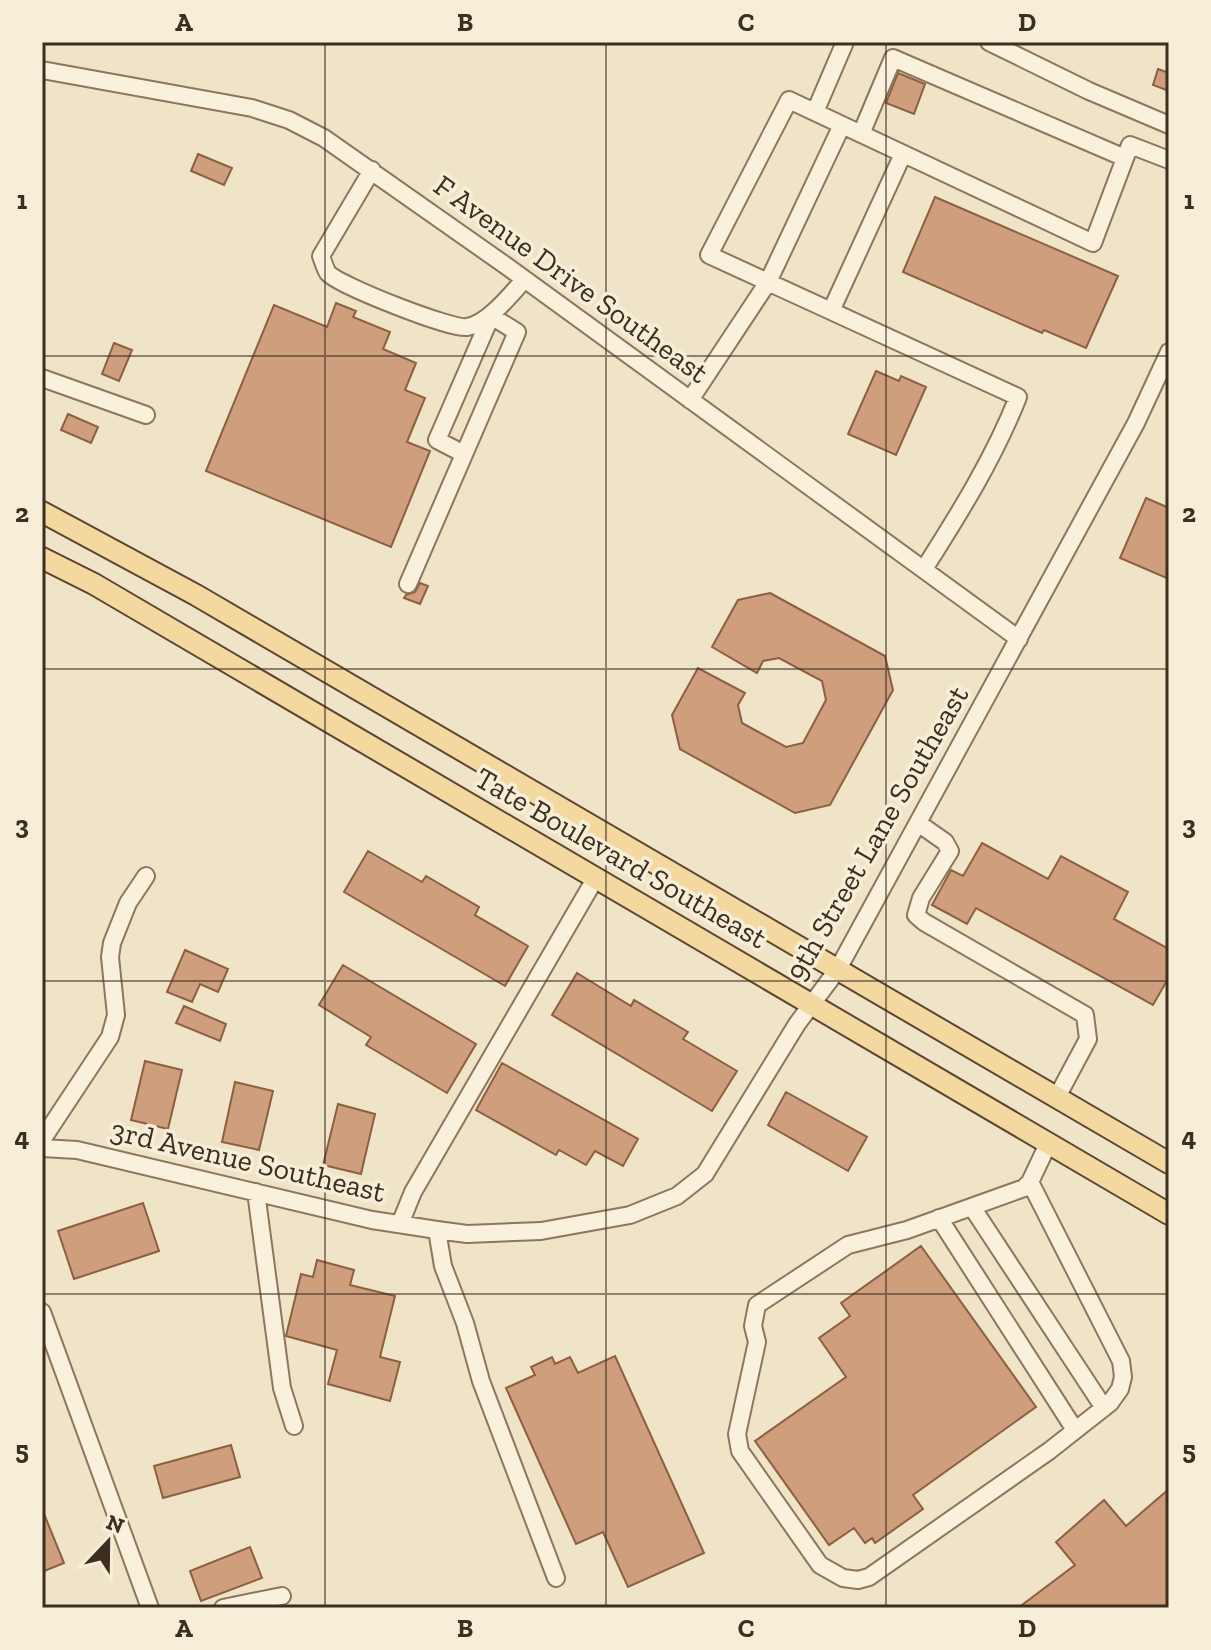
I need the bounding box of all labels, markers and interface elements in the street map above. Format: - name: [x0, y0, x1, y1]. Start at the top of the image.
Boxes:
- text: A: [175, 6, 193, 38]
- text: B: [457, 6, 473, 38]
- text: C: [738, 6, 754, 38]
- text: D: [1018, 6, 1036, 38]
- street label: F Avenue Drive Southeast: [427, 167, 715, 391]
- text: 1: [17, 184, 28, 216]
- text: 1: [1184, 184, 1195, 216]
- text: 2: [15, 497, 29, 529]
- text: 2: [1182, 497, 1196, 529]
- street label: 9th Street Lane Southeast: [778, 679, 976, 987]
- street label: Tate Boulevard Southeast: [469, 760, 773, 956]
- text: 3: [15, 809, 29, 841]
- text: 3: [1182, 809, 1196, 841]
- street label: 3rd Avenue Southeast: [107, 1112, 389, 1210]
- text: 4: [15, 1121, 30, 1153]
- text: 4: [1182, 1121, 1197, 1153]
- text: 5: [15, 1434, 29, 1466]
- text: 5: [1182, 1434, 1196, 1466]
- north arrow: [68, 1502, 148, 1582]
- text: N: [102, 1508, 128, 1540]
- text: A: [175, 1612, 193, 1644]
- text: B: [457, 1612, 473, 1644]
- text: C: [738, 1612, 754, 1644]
- text: D: [1018, 1612, 1036, 1644]

